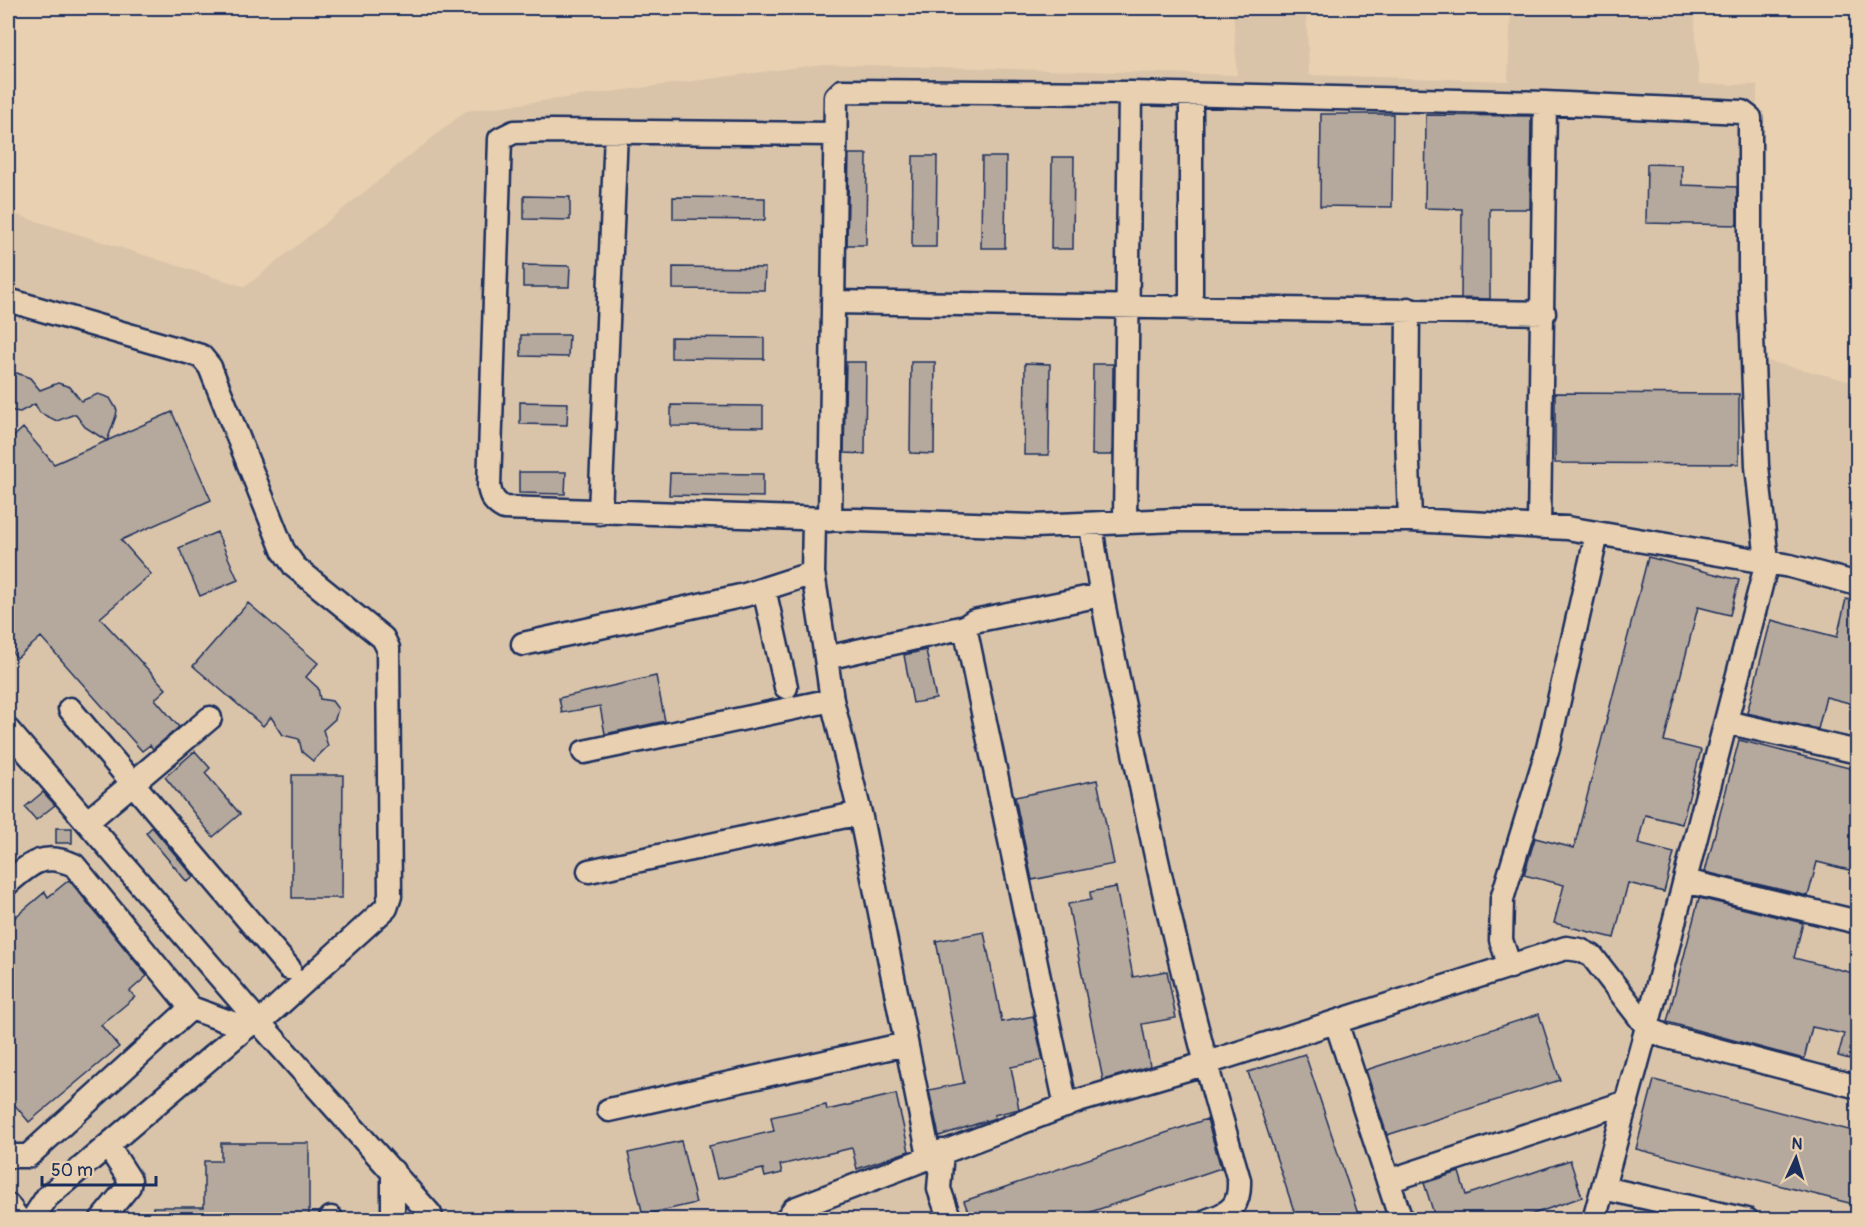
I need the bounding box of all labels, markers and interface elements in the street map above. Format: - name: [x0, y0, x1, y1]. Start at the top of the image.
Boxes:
- north arrow: [1766, 1128, 1826, 1188]
- text: N: [1791, 1134, 1803, 1154]
- scale bar: [42, 1149, 156, 1187]
- text: 50 m: [51, 1159, 93, 1182]

